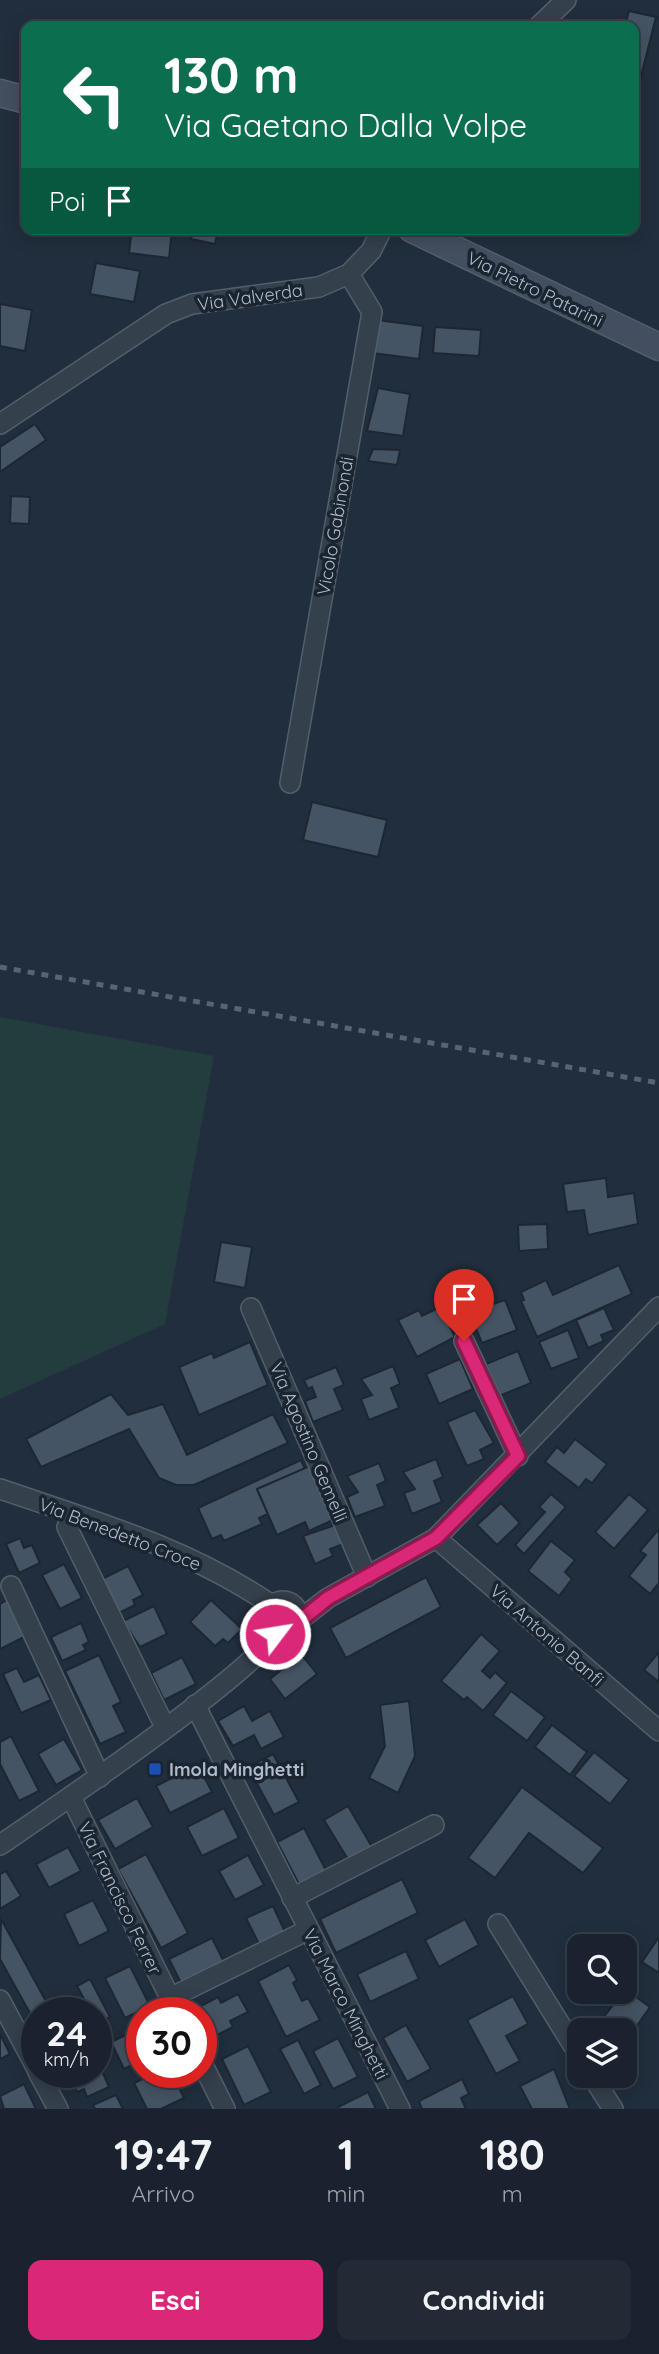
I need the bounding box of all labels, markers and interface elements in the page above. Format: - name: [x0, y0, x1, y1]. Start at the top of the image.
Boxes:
- text: 130 m: [164, 44, 298, 105]
- icon: left: [49, 49, 140, 140]
- text: Via Gaetano Dalla Volpe: [164, 105, 527, 145]
- icon: arrive: [100, 182, 138, 220]
- text: Poi: [49, 185, 86, 218]
- street label: Via Pietro Patarini: [463, 246, 607, 332]
- street label: Via Valverda: [196, 278, 304, 316]
- street label: Vicolo Gabinondi: [311, 455, 359, 597]
- pin: [434, 1269, 494, 1341]
- icon: arrive: [445, 1280, 483, 1318]
- street label: Via Agostino Gemelli: [265, 1359, 353, 1525]
- street label: Via Benedetto Croce: [36, 1492, 204, 1576]
- street label: Via Antonio Banfi: [485, 1579, 609, 1691]
- position arrow: [238, 1597, 312, 1671]
- place label: Imola Minghetti: [169, 1758, 304, 1781]
- marker: Imola Minghetti: [147, 1761, 163, 1777]
- street label: Via Francisco Ferrer: [73, 1818, 167, 1978]
- street label: Via Marco Minghetti: [298, 1925, 394, 2083]
- map controls: [567, 1934, 637, 2088]
- button: search: [567, 1934, 637, 2004]
- speed limit sign: 30: [126, 1997, 217, 2088]
- text: 24: [46, 2011, 87, 2055]
- button: layers: [567, 2018, 637, 2088]
- text: km/h: [44, 2048, 89, 2071]
- text: 19:47: [114, 2128, 212, 2181]
- text: 1: [338, 2128, 354, 2181]
- text: 180: [480, 2128, 545, 2181]
- text: Arrivo: [131, 2179, 195, 2208]
- text: min: [326, 2179, 366, 2208]
- text: m: [502, 2179, 523, 2208]
- button: Esci: [28, 2260, 323, 2340]
- button: Condividi: [337, 2260, 631, 2340]

